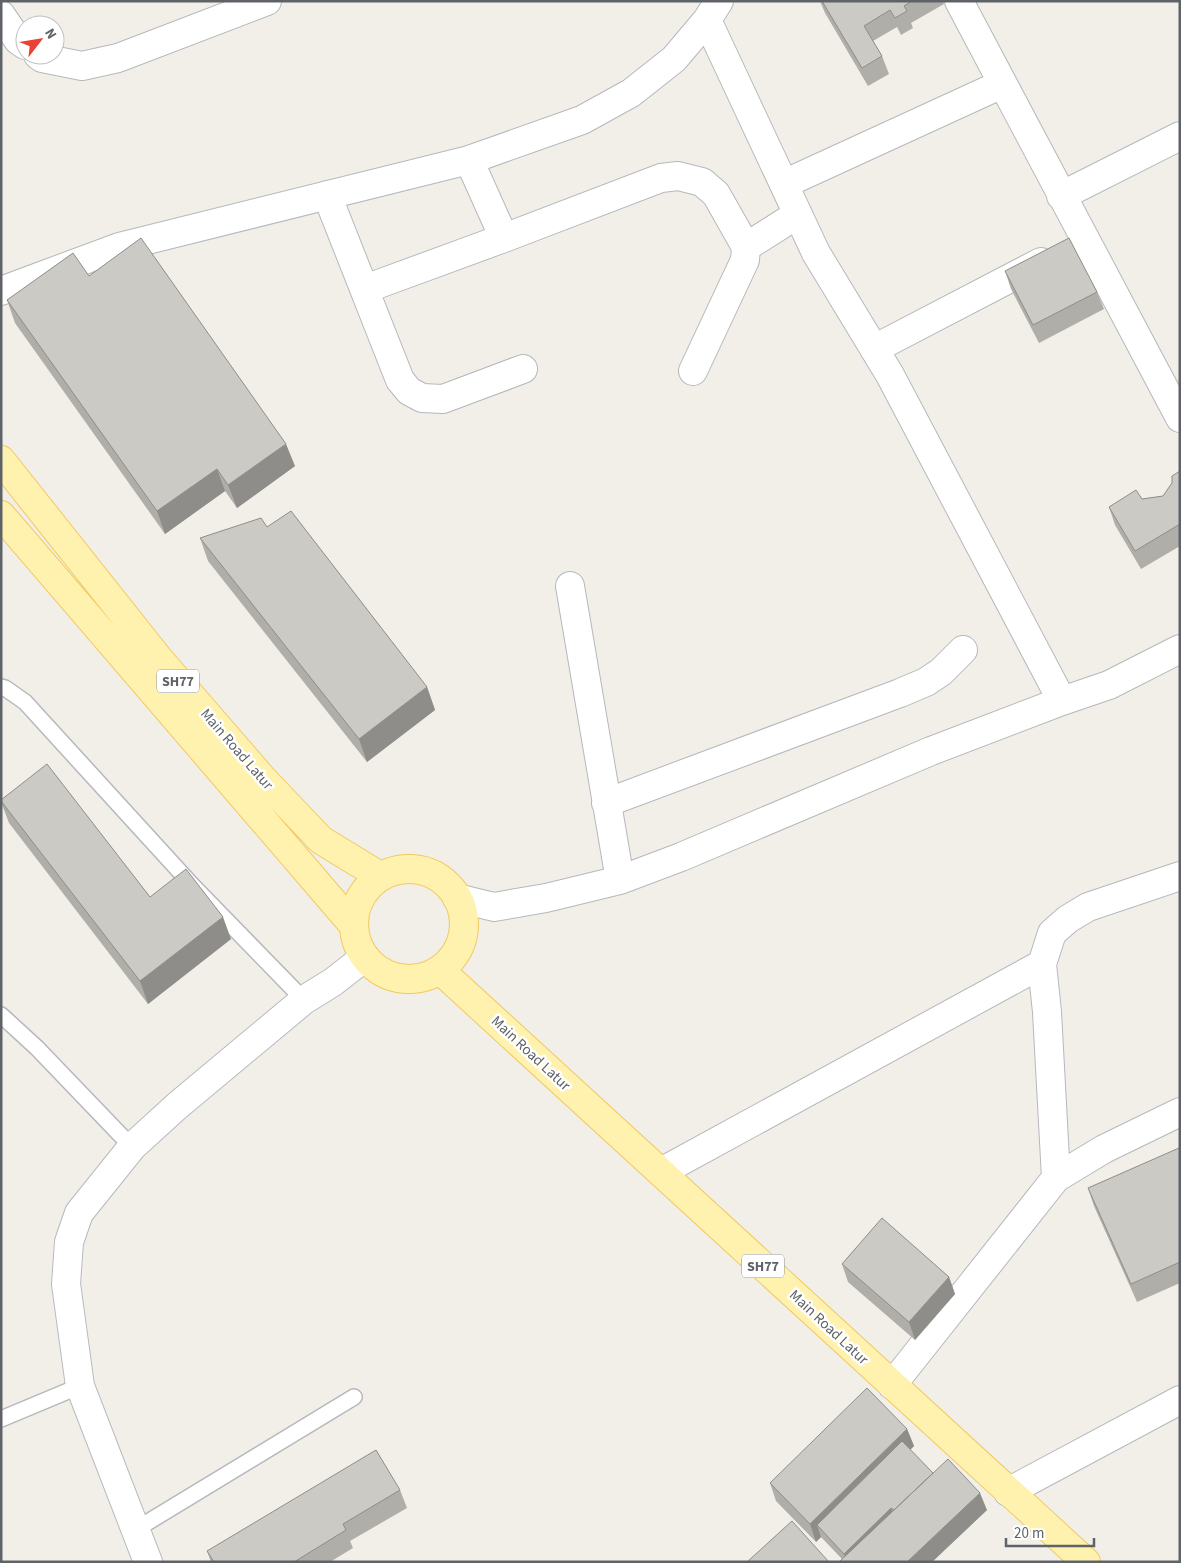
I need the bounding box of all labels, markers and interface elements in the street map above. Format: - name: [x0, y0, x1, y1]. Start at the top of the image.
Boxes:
- north arrow: [15, 15, 65, 65]
- text: N: [39, 25, 61, 43]
- road number: SH77: [157, 669, 199, 692]
- street label: Main Road Latur: [195, 704, 278, 795]
- street label: Main Road Latur: [486, 1011, 576, 1096]
- road number: SH77: [742, 1254, 784, 1278]
- street label: Main Road Latur: [784, 1285, 874, 1370]
- scale bar: [1006, 1516, 1094, 1548]
- text: 20 m: [1014, 1523, 1044, 1544]

